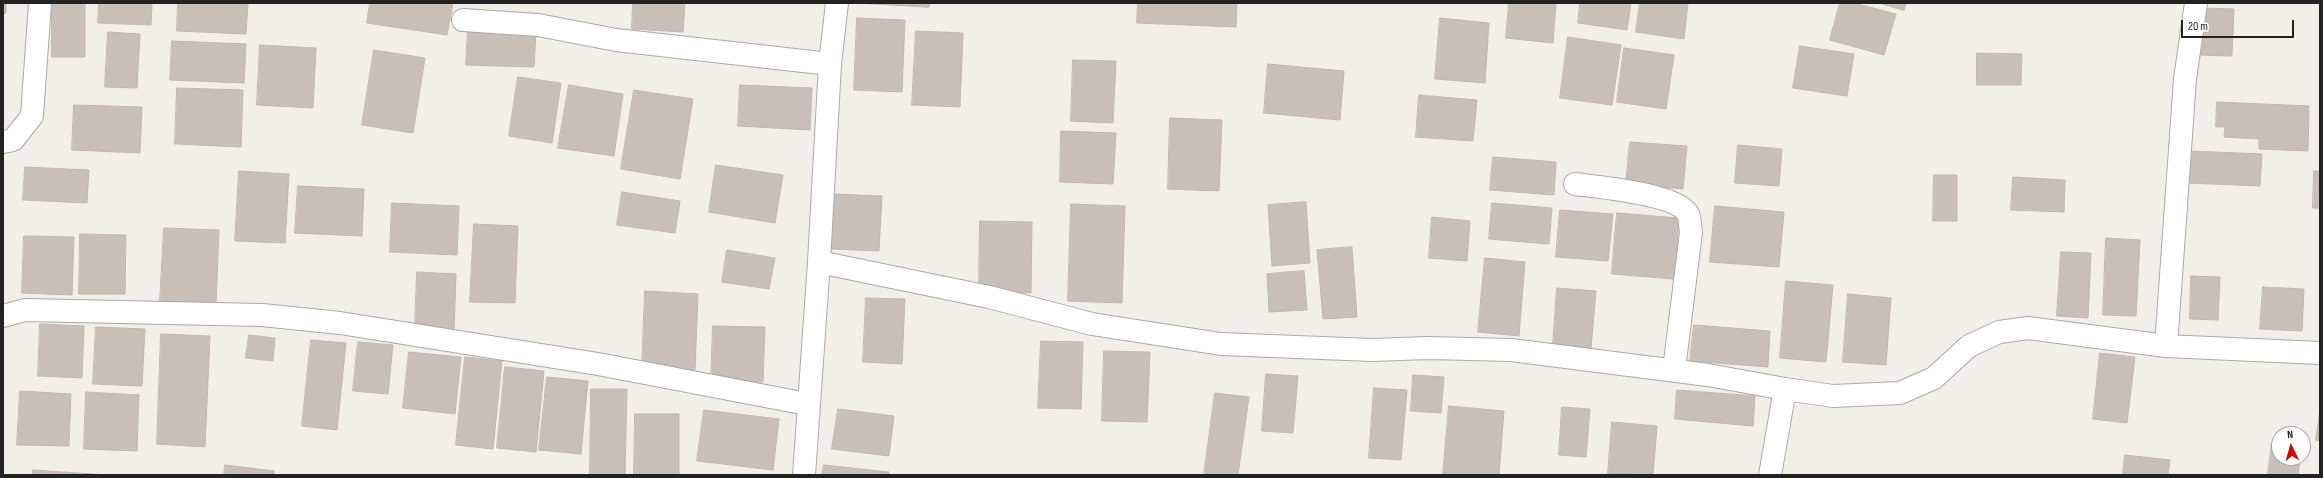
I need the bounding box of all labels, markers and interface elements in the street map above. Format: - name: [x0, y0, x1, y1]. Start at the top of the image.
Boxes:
- scale bar: [2183, 12, 2296, 38]
- text: 20 m: [2188, 19, 2208, 34]
- north arrow: [2271, 426, 2311, 466]
- text: N: [2287, 428, 2293, 441]

